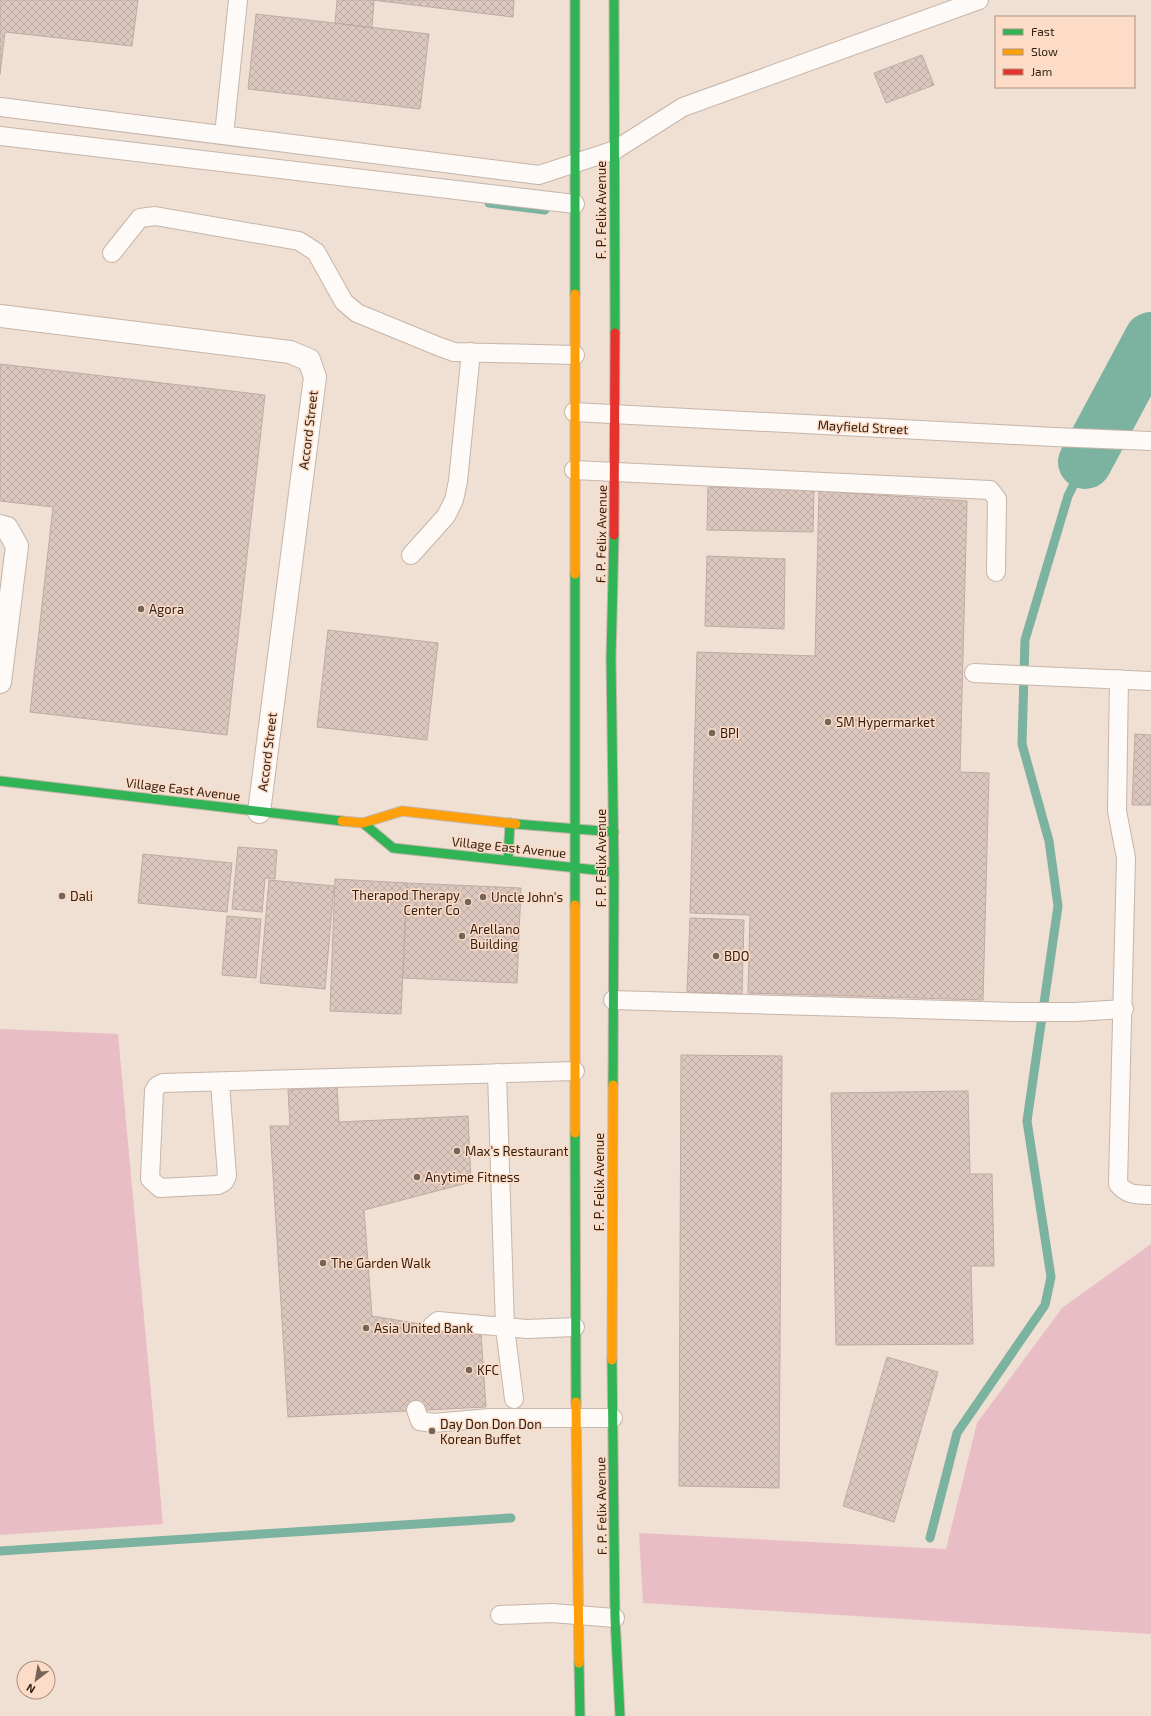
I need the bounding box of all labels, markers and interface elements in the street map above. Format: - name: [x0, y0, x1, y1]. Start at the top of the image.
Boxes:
- legend: [995, 16, 1135, 88]
- text: Fast: [1031, 24, 1055, 38]
- text: Slow: [1031, 44, 1058, 58]
- text: Jam: [1031, 64, 1052, 78]
- street label: F. P. Felix Avenue: [593, 161, 609, 259]
- street label: Accord Street: [295, 390, 321, 470]
- street label: Mayfield Street: [817, 417, 909, 437]
- street label: F. P. Felix Avenue: [592, 485, 610, 583]
- place label: Agora: [149, 601, 184, 617]
- marker: Agora: [136, 604, 146, 614]
- street label: Accord Street: [254, 712, 280, 792]
- place label: SM Hypermarket: [836, 714, 935, 730]
- marker: SM Hypermarket: [823, 717, 833, 727]
- place label: BPI: [720, 725, 739, 741]
- marker: BPI: [707, 728, 717, 738]
- street label: Village East Avenue: [125, 774, 241, 804]
- street label: F. P. Felix Avenue: [593, 809, 609, 907]
- street label: Village East Avenue: [451, 833, 567, 861]
- place label: Therapod Therapy Center Co: [352, 887, 460, 918]
- place label: Dali: [70, 888, 93, 904]
- place label: Uncle John's: [491, 889, 563, 905]
- marker: Dali: [57, 891, 67, 901]
- marker: Uncle John's: [478, 892, 488, 902]
- marker: Therapod Therapy Center Co: [463, 897, 473, 907]
- place label: Arellano Building: [470, 921, 520, 952]
- marker: Arellano Building: [457, 931, 467, 941]
- place label: BDO: [724, 948, 749, 964]
- marker: BDO: [711, 951, 721, 961]
- street label: F. P. Felix Avenue: [591, 1133, 607, 1231]
- place label: Max's Restaurant: [465, 1143, 569, 1159]
- marker: Max's Restaurant: [452, 1146, 462, 1156]
- place label: Anytime Fitness: [425, 1169, 520, 1185]
- marker: Anytime Fitness: [412, 1172, 422, 1182]
- place label: The Garden Walk: [331, 1255, 431, 1271]
- marker: The Garden Walk: [318, 1258, 328, 1268]
- place label: Asia United Bank: [374, 1320, 473, 1336]
- marker: Asia United Bank: [361, 1323, 371, 1333]
- place label: KFC: [477, 1362, 499, 1378]
- marker: KFC: [464, 1365, 474, 1375]
- place label: Day Don Don Don Korean Buffet: [440, 1416, 542, 1447]
- marker: Day Don Don Don Korean Buffet: [427, 1426, 437, 1436]
- street label: F. P. Felix Avenue: [592, 1457, 610, 1555]
- north arrow: [16, 1660, 56, 1700]
- text: N: [24, 1681, 37, 1697]

